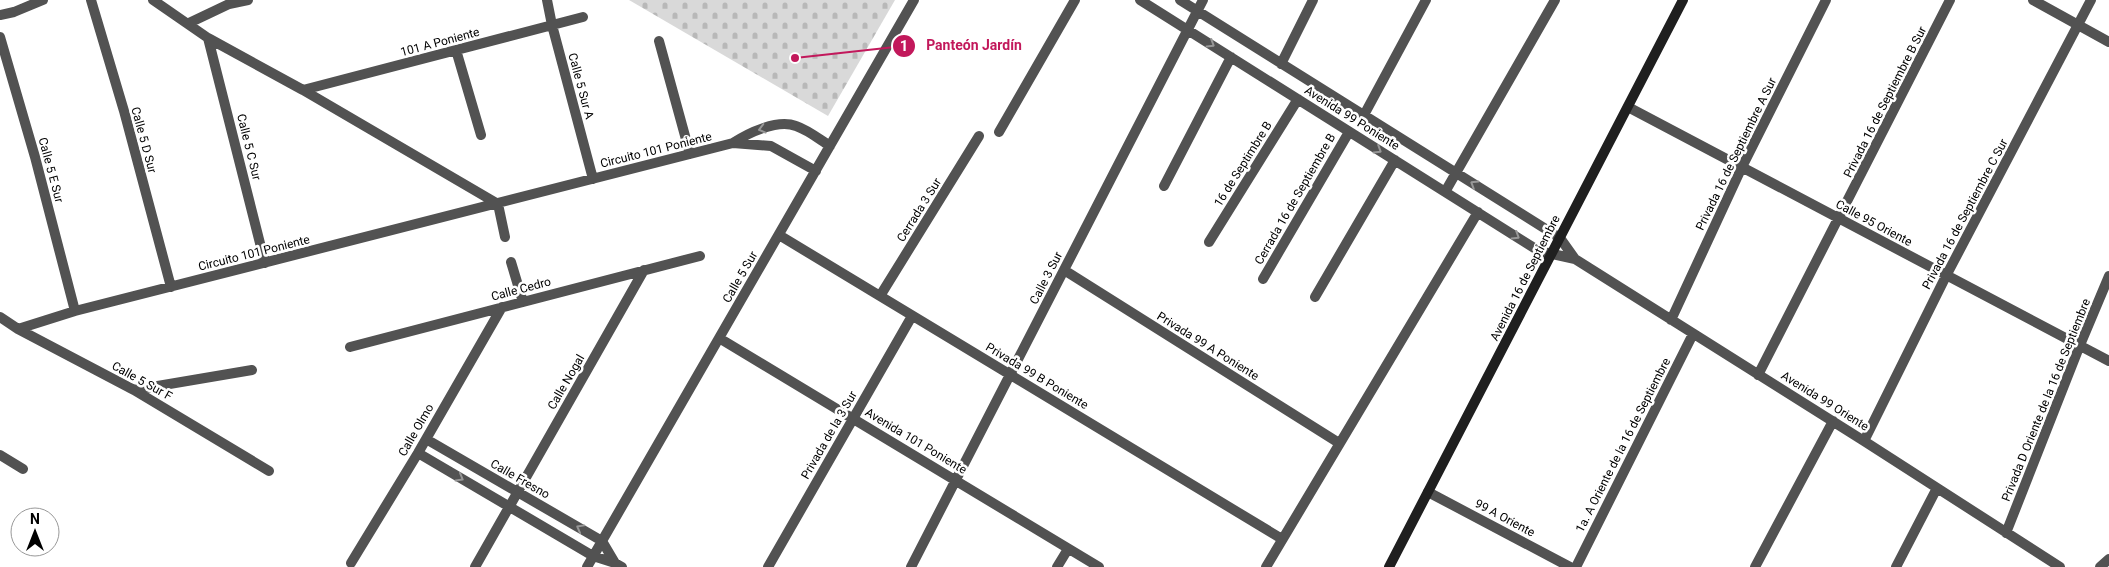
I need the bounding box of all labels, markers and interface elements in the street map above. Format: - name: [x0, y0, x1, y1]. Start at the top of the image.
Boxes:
- street label: Privada 16 de Septiembre B Sur: [1841, 24, 1929, 180]
- street label: 101 A Poniente: [399, 25, 481, 59]
- callout: Panteón Jardín: [891, 31, 1032, 60]
- text: 1: [900, 37, 908, 55]
- text: Panteón Jardín: [926, 37, 1022, 53]
- one-way arrow: [1205, 38, 1214, 48]
- street label: Calle 5 Sur A: [565, 51, 597, 121]
- street label: Privada 16 de Septiembre A Sur: [1693, 75, 1779, 233]
- street label: Avenida 99 Poniente: [1302, 83, 1402, 153]
- street label: Calle 5 D Sur: [128, 105, 160, 175]
- street label: Calle 5 C Sur: [234, 112, 264, 182]
- street label: 16 de Septimbre B: [1211, 119, 1275, 209]
- one-way arrow: [758, 123, 767, 134]
- street label: Circuito 101 Poniente: [599, 129, 713, 171]
- street label: Cerrada 16 de Septiembre B: [1252, 131, 1338, 267]
- street label: Calle 5 E Sur: [36, 136, 66, 204]
- street label: Privada 16 de Septiembre C Sur: [1919, 136, 2011, 292]
- one-way arrow: [1372, 143, 1381, 153]
- street label: Cerrada 3 Sur: [894, 176, 944, 244]
- one-way arrow: [1470, 181, 1479, 191]
- street label: Calle 95 Oriente: [1833, 197, 1915, 249]
- street label: Avenida 16 de Septiembre: [1487, 213, 1563, 343]
- one-way arrow: [1510, 230, 1519, 240]
- street label: Circuito 101 Poniente: [197, 232, 311, 274]
- street label: Calle 5 Sur: [720, 249, 760, 305]
- street label: Calle 3 Sur: [1027, 249, 1065, 307]
- street label: Calle Cedro: [490, 274, 553, 304]
- street label: Privada D Oriente de la 16 de Septiembre: [1999, 297, 2093, 503]
- street label: Privada 99 A Poniente: [1154, 309, 1262, 383]
- street label: Privada 99 B Poniente: [983, 340, 1091, 412]
- street label: Calle Nogal: [545, 352, 587, 412]
- street label: 1a. A Oriente de la 16 de Septiembre: [1573, 355, 1673, 535]
- street label: Calle 5 Sur F: [109, 359, 175, 403]
- street label: Avenida 99 Oriente: [1779, 368, 1871, 434]
- street label: Privada de la 3 Sur: [798, 389, 860, 481]
- street label: Calle Olmo: [395, 401, 437, 459]
- street label: Avenida 101 Poniente: [863, 405, 969, 477]
- street label: Calle Fresno: [488, 456, 552, 502]
- one-way arrow: [454, 471, 463, 481]
- street label: 99 A Oriente: [1473, 496, 1537, 540]
- north arrow: [10, 507, 60, 557]
- text: N: [30, 511, 40, 527]
- one-way arrow: [576, 524, 585, 534]

